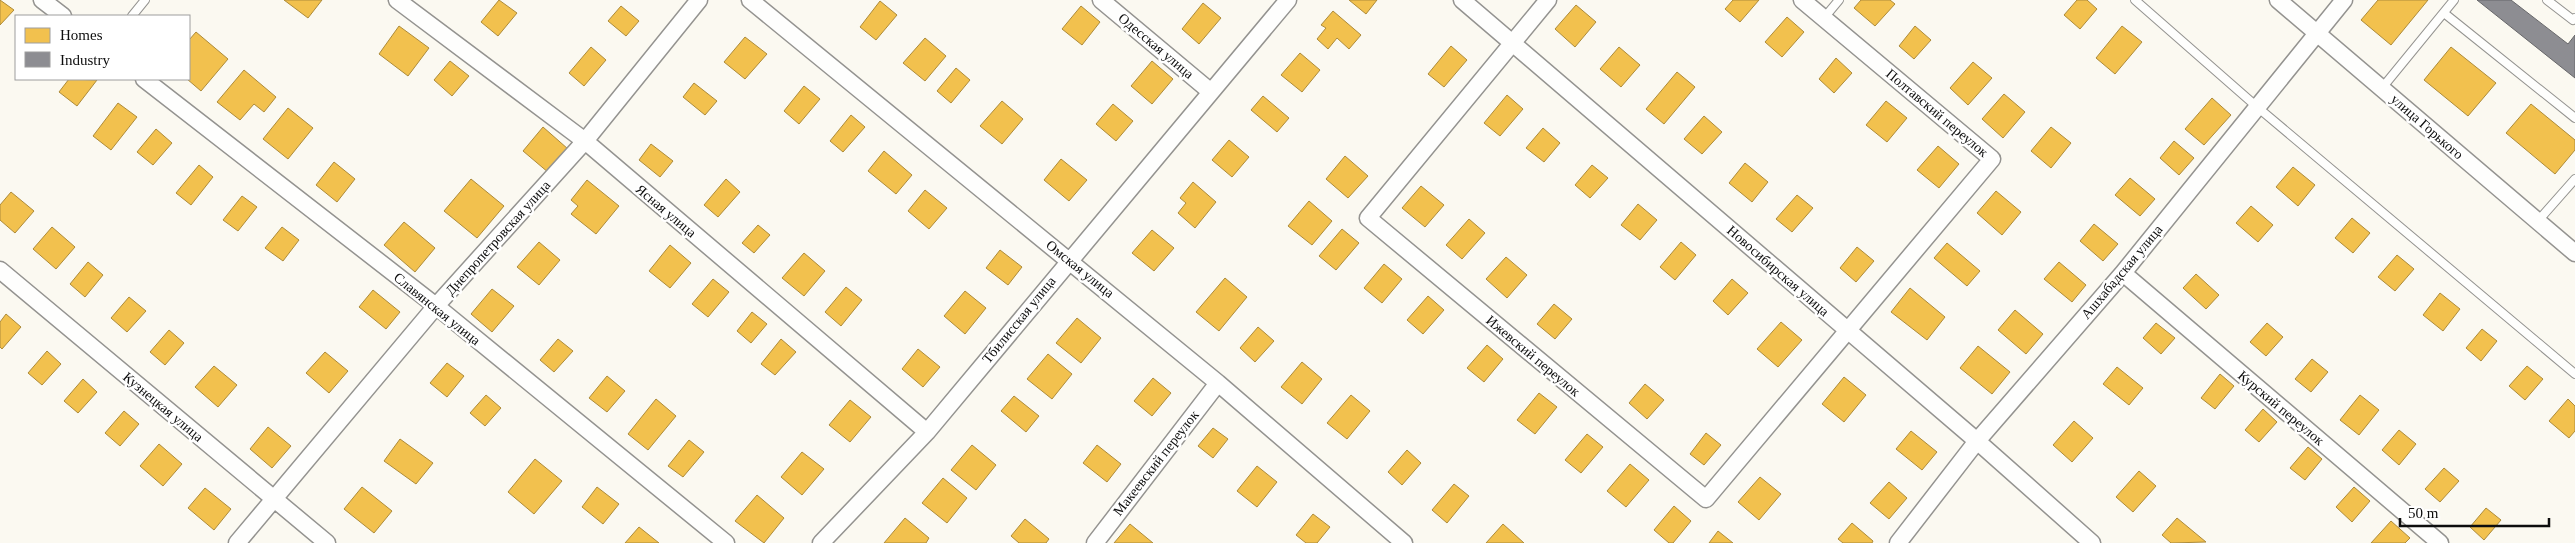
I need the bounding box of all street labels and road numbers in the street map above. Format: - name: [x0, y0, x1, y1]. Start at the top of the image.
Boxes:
- street label: Одесская улица: [1115, 10, 1197, 82]
- street label: Полтавский переулок: [1883, 66, 1991, 160]
- street label: улица Горького: [2388, 92, 2466, 162]
- street label: Днепропетровская улица: [443, 177, 554, 298]
- street label: Ясная улица: [633, 182, 700, 241]
- street label: Ашхабадская улица: [2078, 221, 2166, 322]
- street label: Новосибирская улица: [1724, 223, 1832, 320]
- street label: Омская улица: [1043, 237, 1117, 301]
- street label: Славянская улица: [391, 270, 484, 349]
- street label: Тбилисская улица: [979, 273, 1059, 366]
- street label: Ижевский переулок: [1483, 312, 1583, 400]
- street label: Курский переулок: [2235, 368, 2327, 448]
- street label: Кузнецкая улица: [120, 369, 206, 445]
- street label: Макеевский переулок: [1110, 407, 1202, 519]

